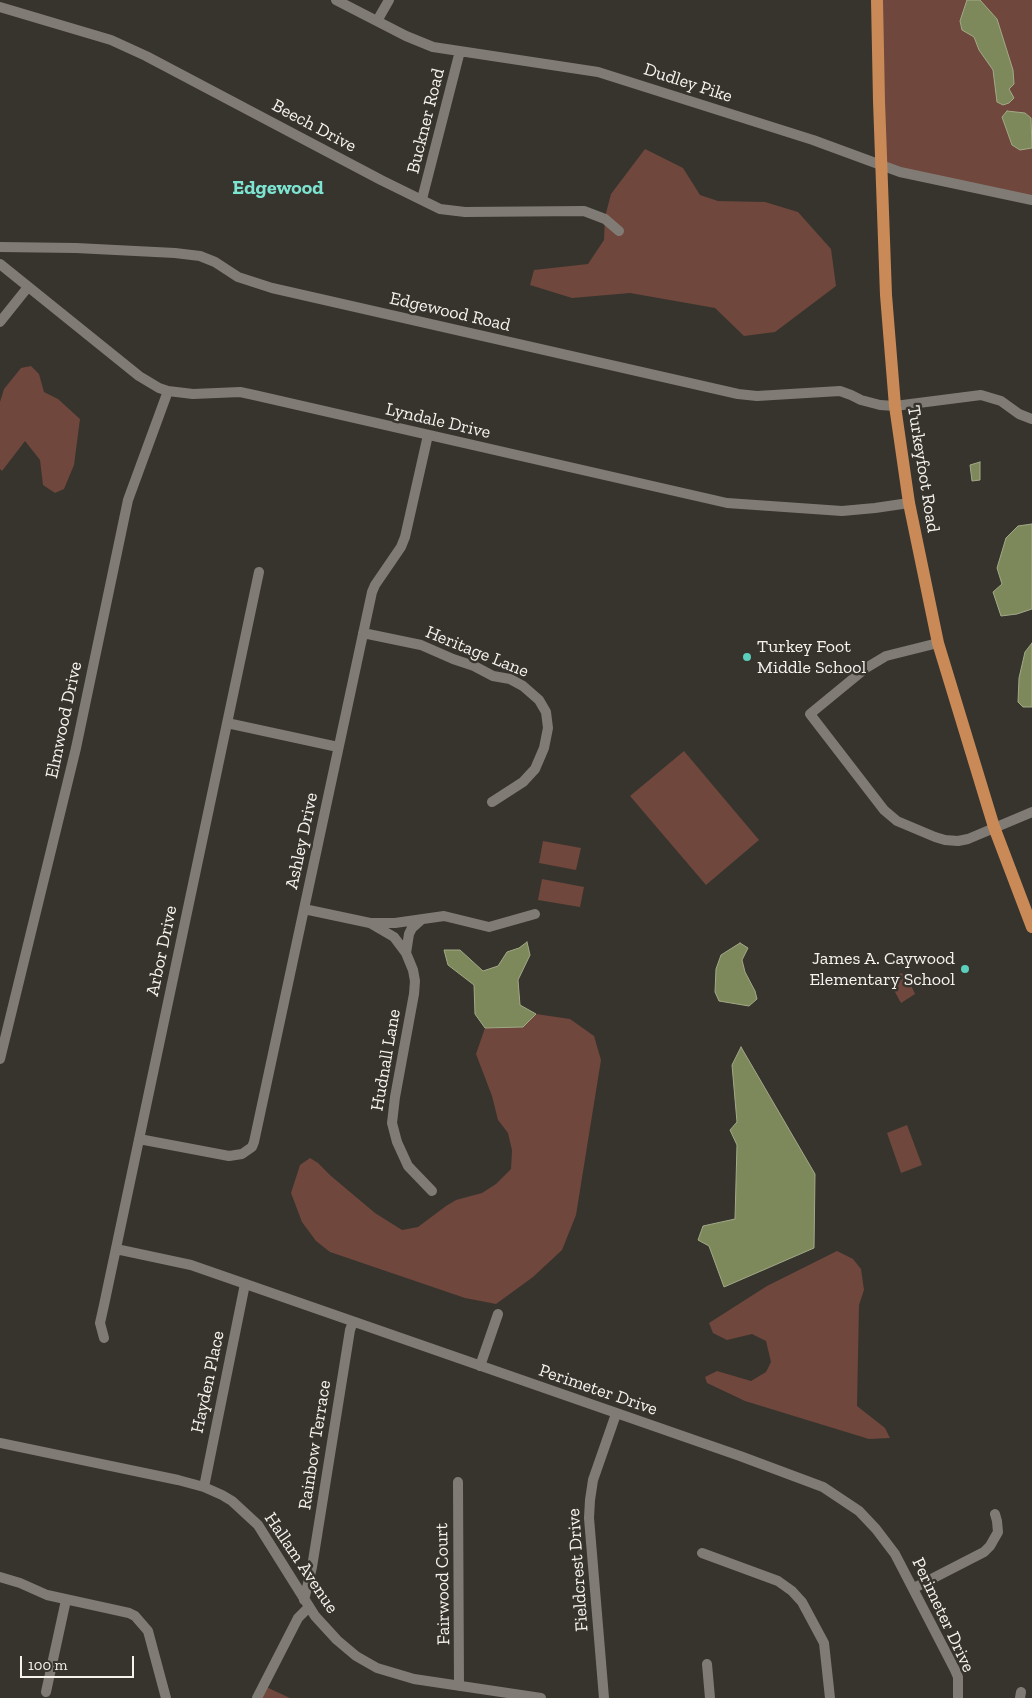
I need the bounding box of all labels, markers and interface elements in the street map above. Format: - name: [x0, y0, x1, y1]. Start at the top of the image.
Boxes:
- street label: Dudley Pike: [641, 59, 735, 107]
- street label: Buckner Road: [402, 66, 450, 176]
- street label: Beech Drive: [268, 95, 360, 157]
- district label: Edgewood: [232, 176, 324, 200]
- street label: Edgewood Road: [387, 288, 513, 336]
- street label: Lyndale Drive: [383, 398, 493, 444]
- street label: Turkeyfoot Road: [902, 404, 944, 534]
- street label: Heritage Lane: [422, 622, 532, 682]
- place label: Turkey Foot Middle School: [757, 636, 866, 679]
- marker: Turkey Foot Middle School: [741, 651, 753, 663]
- street label: Elmwood Drive: [41, 660, 87, 780]
- street label: Ashley Drive: [281, 791, 323, 891]
- street label: Arbor Drive: [142, 904, 182, 998]
- place label: James A. Caywood Elementary School: [809, 948, 955, 991]
- marker: James A. Caywood Elementary School: [959, 963, 971, 975]
- street label: Hudnall Lane: [366, 1007, 406, 1113]
- street label: Hayden Place: [187, 1329, 229, 1435]
- street label: Perimeter Drive: [536, 1360, 660, 1420]
- street label: Rainbow Terrace: [294, 1379, 336, 1511]
- street label: Hallam Avenue: [259, 1508, 343, 1618]
- street label: Fieldcrest Drive: [563, 1508, 593, 1632]
- street label: Fairwood Court: [431, 1523, 455, 1645]
- street label: Perimeter Drive: [907, 1554, 979, 1676]
- scale bar: [22, 1646, 136, 1678]
- text: 100 m: [28, 1656, 67, 1674]

